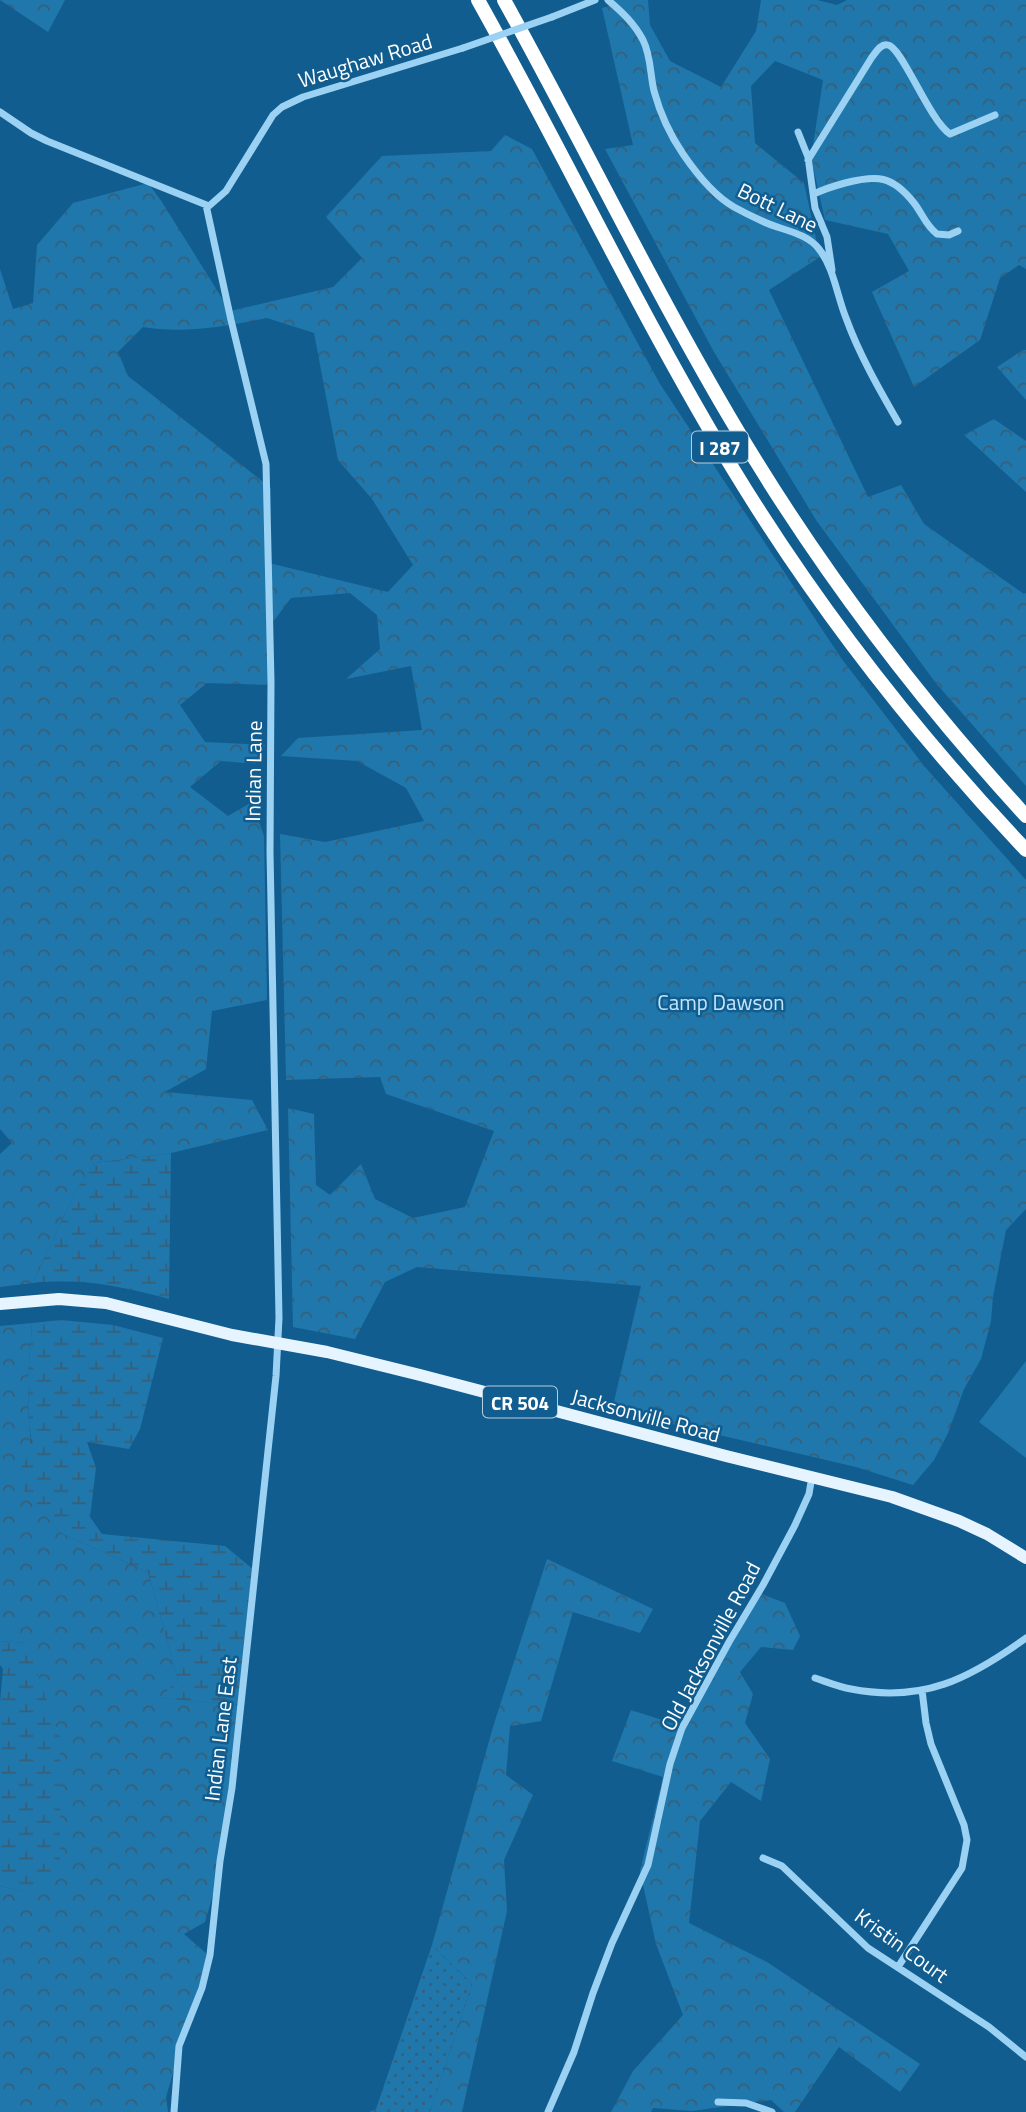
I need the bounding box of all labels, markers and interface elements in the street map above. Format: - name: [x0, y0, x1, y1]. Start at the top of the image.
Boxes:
- street label: Waughaw Road: [294, 24, 436, 96]
- street label: Bott Lane: [732, 174, 824, 240]
- road number: I 287: [692, 432, 748, 462]
- street label: Indian Lane: [236, 720, 270, 822]
- park label: Camp Dawson: [657, 986, 785, 1018]
- street label: Jacksonville Road: [568, 1380, 724, 1450]
- road number: CR 504: [483, 1386, 557, 1418]
- street label: Old Jacksonville Road: [652, 1556, 768, 1736]
- street label: Indian Lane East: [195, 1655, 245, 1803]
- street label: Kristin Court: [848, 1900, 956, 1990]

